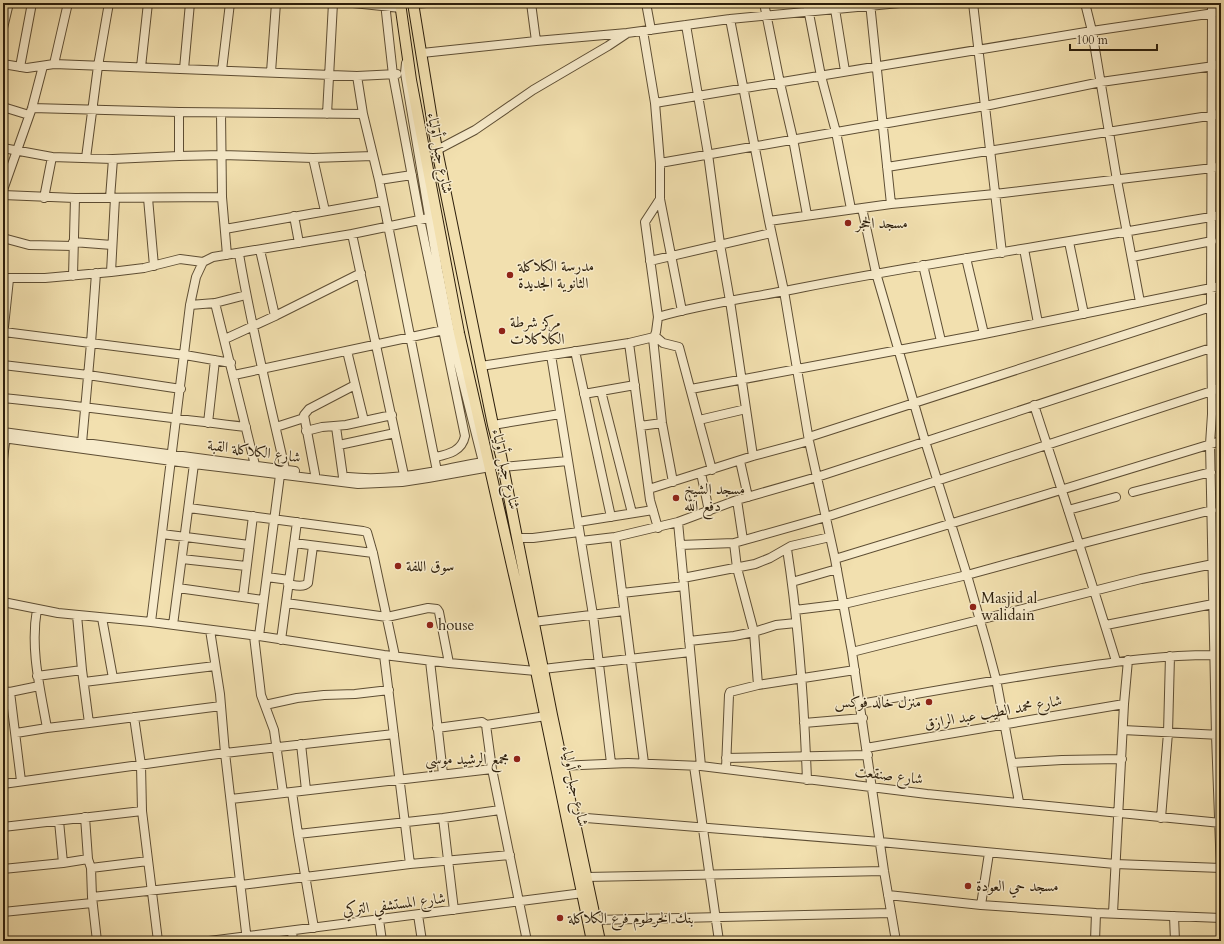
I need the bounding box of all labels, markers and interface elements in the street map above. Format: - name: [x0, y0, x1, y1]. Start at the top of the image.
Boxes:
- scale bar: [1070, 26, 1157, 52]
- text: 100 m: [1076, 32, 1109, 48]
- street label: شارع جبل أولياء: [419, 111, 459, 196]
- place label: مسجد الحجر: [854, 213, 908, 233]
- marker: مسجد الحجر: [843, 218, 853, 228]
- place label: مدرسة الكلاكلة الثانوية الجديدة: [517, 256, 594, 293]
- marker: مدرسة الكلاكلة الثانوية الجديدة: [505, 270, 515, 280]
- place label: مركز شرطة الكلاكلات: [510, 312, 565, 349]
- marker: مركز شرطة الكلاكلات: [497, 326, 507, 336]
- street label: شارع جبل أولياء: [484, 426, 526, 512]
- street label: شارع الكلاكلة القبة: [206, 435, 302, 470]
- place label: مسجد الشيخ دفع الله: [684, 479, 745, 520]
- marker: مسجد الشيخ دفع الله: [671, 493, 681, 503]
- place label: سوق اللفة: [406, 556, 454, 576]
- marker: سوق اللفة: [393, 561, 403, 571]
- place label: Masjid al walidain: [981, 588, 1038, 625]
- marker: Masjid al walidain: [968, 602, 978, 612]
- place label: house: [438, 615, 475, 635]
- marker: house: [425, 620, 435, 630]
- street label: شارع محمد الطيب عبد الرازق: [923, 690, 1064, 737]
- place label: منزل خالد فوكس: [834, 692, 921, 712]
- marker: منزل خالد فوكس: [924, 697, 934, 707]
- street label: شارع جبل أولياء: [554, 744, 594, 829]
- place label: مجمع الرشيد موسي: [425, 749, 509, 773]
- marker: مجمع الرشيد موسي: [512, 754, 522, 764]
- street label: شارع صنقعت: [853, 761, 924, 792]
- place label: مسجد حي العودة: [976, 876, 1059, 898]
- marker: مسجد حي العودة: [963, 881, 973, 891]
- street label: شارع المستشفي التركي: [341, 888, 447, 924]
- place label: بنك الخرطوم فرع الكلاكلة: [567, 908, 694, 931]
- marker: بنك الخرطوم فرع الكلاكلة: [555, 913, 565, 923]

